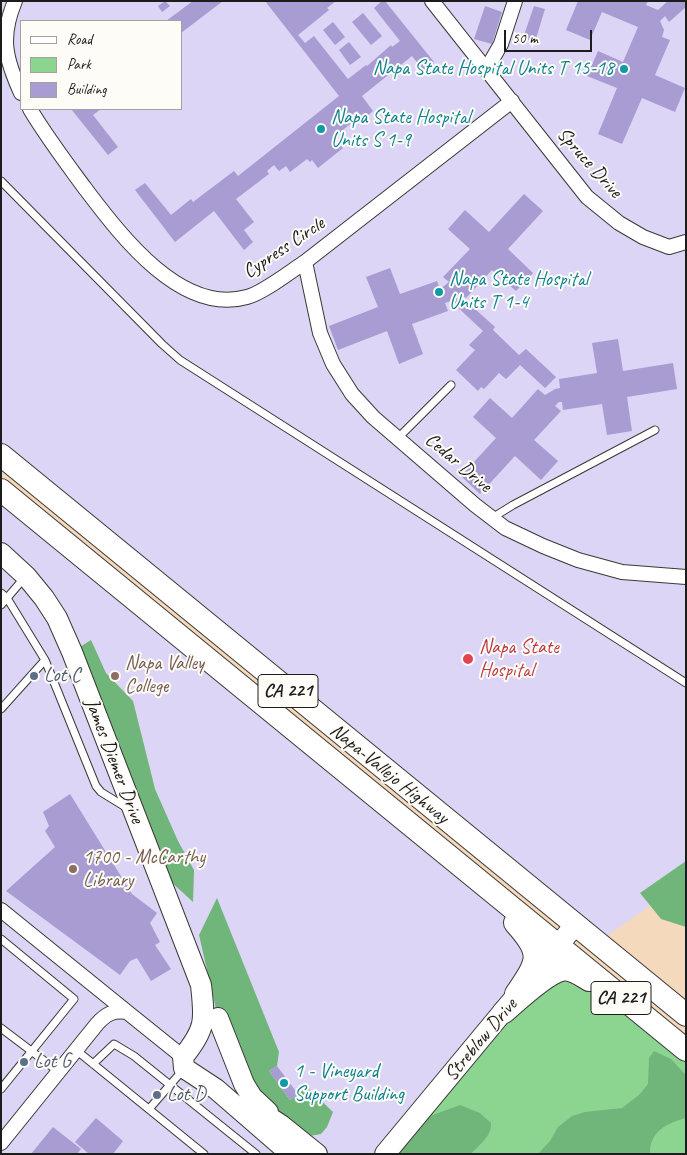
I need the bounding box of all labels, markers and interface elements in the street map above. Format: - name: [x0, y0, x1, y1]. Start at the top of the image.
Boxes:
- legend: [20, 20, 182, 110]
- scale bar: [507, 20, 594, 52]
- text: 50 m: [512, 29, 538, 48]
- text: Road: [67, 30, 92, 49]
- text: Park: [67, 55, 91, 74]
- place label: Napa State Hospital Units T 15-18: [373, 57, 614, 81]
- marker: Napa State Hospital Units T 15-18: [618, 63, 630, 75]
- text: Building: [67, 80, 106, 99]
- place label: Napa State Hospital Units S 1-9: [331, 106, 470, 153]
- marker: Napa State Hospital Units S 1-9: [315, 123, 327, 135]
- street label: Spruce Drive: [551, 123, 627, 203]
- street label: Cypress Circle: [239, 212, 329, 284]
- place label: Napa State Hospital Units T 1-4: [449, 268, 588, 315]
- marker: Napa State Hospital Units T 1-4: [433, 286, 445, 298]
- street label: Cedar Drive: [420, 428, 496, 498]
- place label: Napa State Hospital: [479, 636, 559, 683]
- place label: Napa Valley College: [125, 652, 204, 699]
- marker: Napa State Hospital: [461, 652, 475, 666]
- place label: Lot C: [44, 664, 80, 688]
- marker: Lot C: [28, 670, 40, 682]
- marker: Napa Valley College: [109, 670, 121, 682]
- road number: CA 221: [258, 674, 318, 708]
- street label: James Diemer Drive: [79, 695, 149, 827]
- street label: Napa-Vallejo Highway: [325, 719, 453, 829]
- place label: 1700 - McCarthy Library: [83, 846, 205, 893]
- marker: 1700 - McCarthy Library: [67, 863, 79, 875]
- road number: CA 221: [591, 981, 651, 1014]
- street label: Streblow Drive: [439, 994, 523, 1086]
- place label: Lot G: [34, 1050, 71, 1074]
- marker: Lot G: [18, 1056, 30, 1068]
- place label: 1 - Vineyard Support Building: [294, 1060, 404, 1107]
- marker: 1 - Vineyard Support Building: [278, 1077, 290, 1089]
- place label: Lot D: [167, 1083, 206, 1107]
- marker: Lot D: [151, 1089, 163, 1101]

